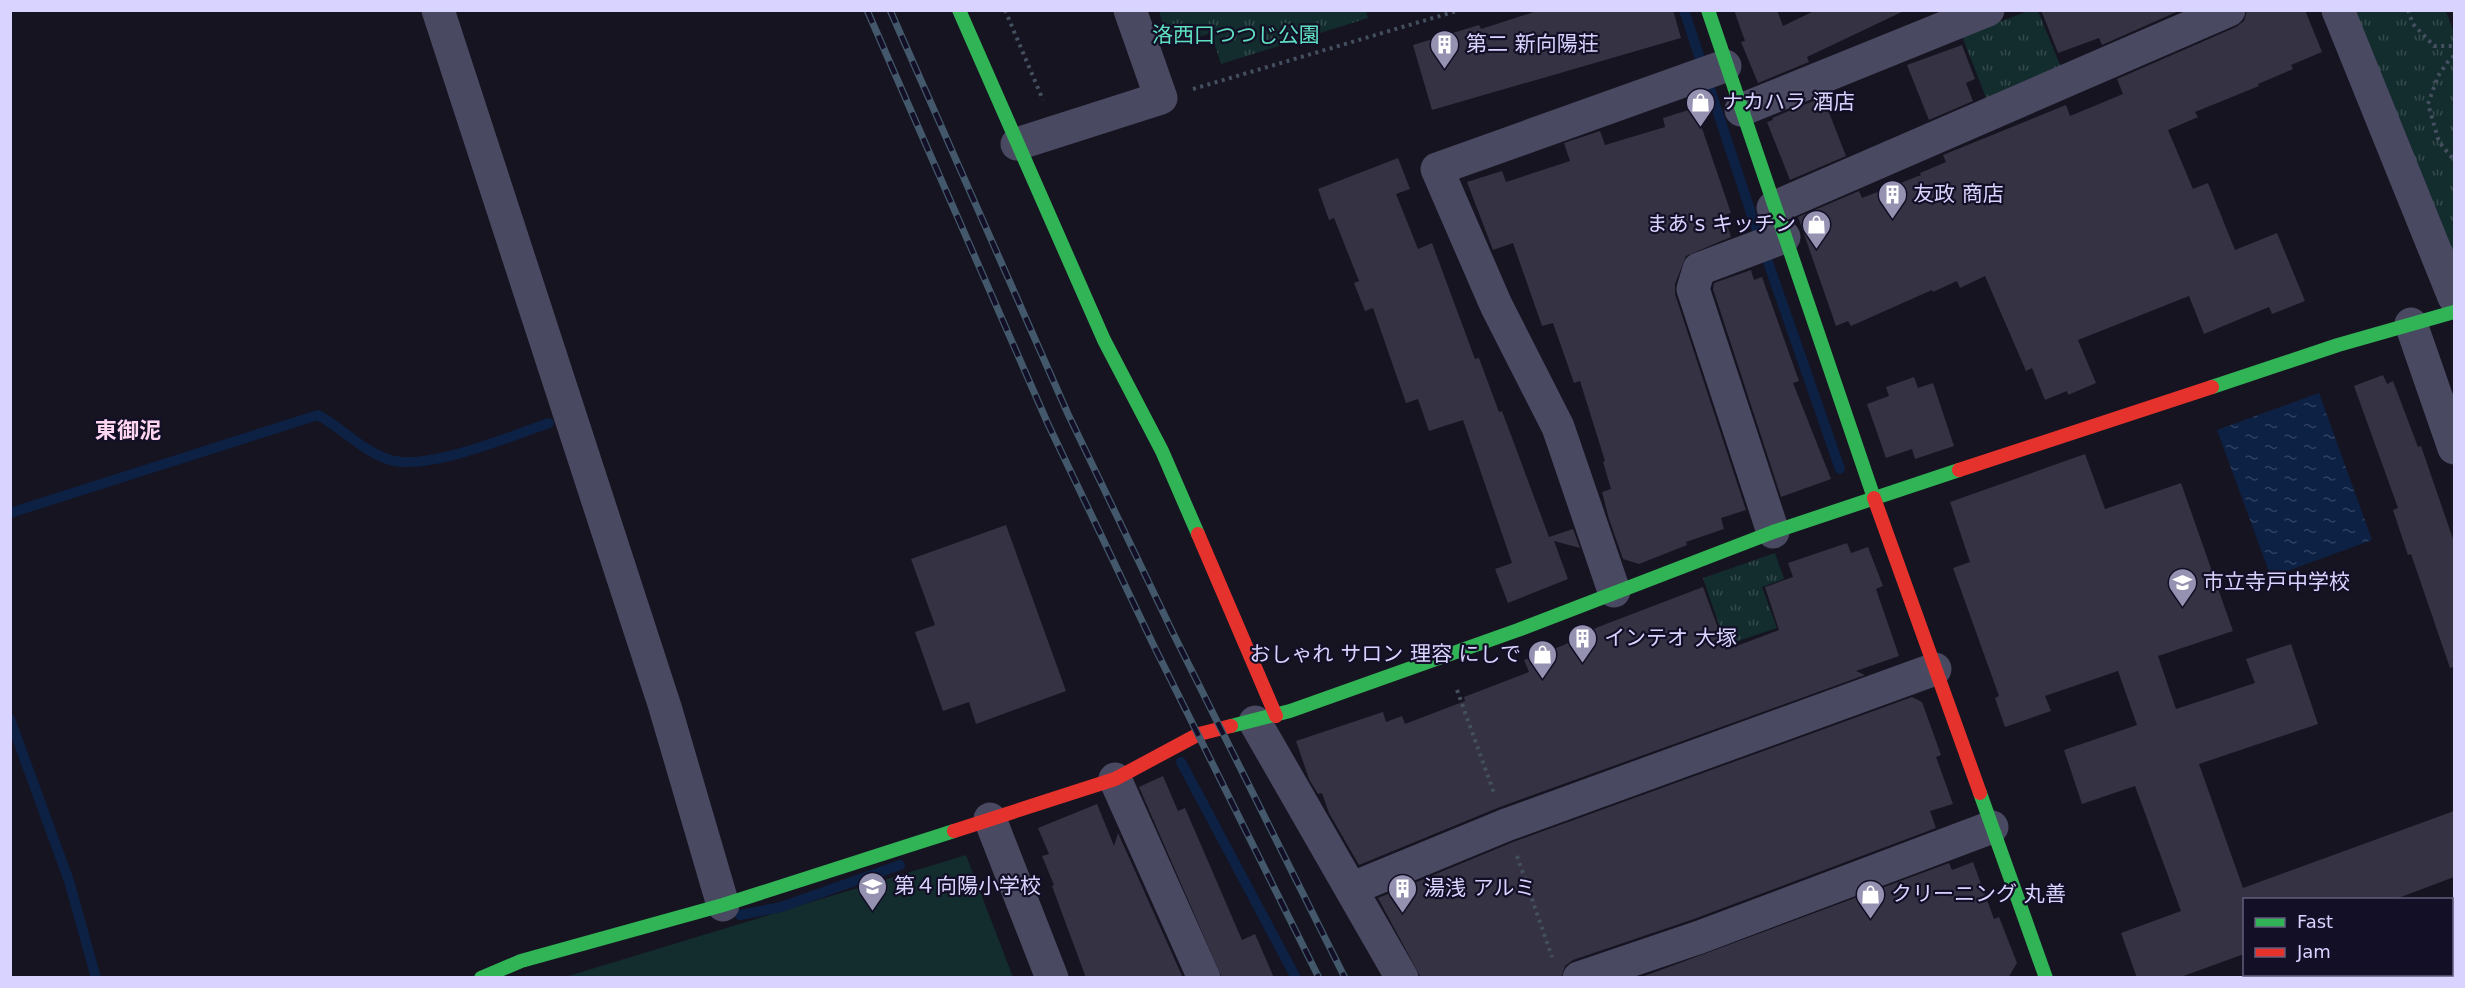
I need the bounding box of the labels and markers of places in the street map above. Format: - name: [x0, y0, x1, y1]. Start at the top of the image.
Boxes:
- building icon: 第二 新向陽荘: [1429, 28, 1461, 70]
- place label: 第二 新向陽荘: [1466, 32, 1599, 56]
- shop icon: ナカハラ 酒店: [1685, 86, 1717, 128]
- place label: ナカハラ 酒店: [1722, 90, 1855, 114]
- building icon: 友政 商店: [1876, 178, 1908, 220]
- place label: 友政 商店: [1913, 182, 2004, 206]
- shop icon: まあ's キッチン: [1801, 208, 1833, 250]
- place label: まあ's キッチン: [1647, 212, 1796, 236]
- school or university icon: 市立寺戸中学校: [2166, 566, 2198, 608]
- place label: 市立寺戸中学校: [2203, 570, 2350, 594]
- building icon: インテオ 大塚: [1567, 622, 1599, 664]
- place label: インテオ 大塚: [1604, 626, 1737, 650]
- shop icon: おしゃれ サロン 理容 にしで: [1526, 638, 1558, 680]
- place label: おしゃれ サロン 理容 にしで: [1250, 642, 1521, 666]
- school or university icon: 第４向陽小学校: [857, 870, 889, 912]
- building icon: 湯浅 アルミ: [1387, 872, 1419, 914]
- place label: 第４向陽小学校: [894, 874, 1041, 898]
- place label: 湯浅 アルミ: [1424, 876, 1535, 900]
- shop icon: クリーニング 丸善: [1854, 878, 1886, 920]
- place label: クリーニング 丸善: [1891, 882, 2066, 906]

